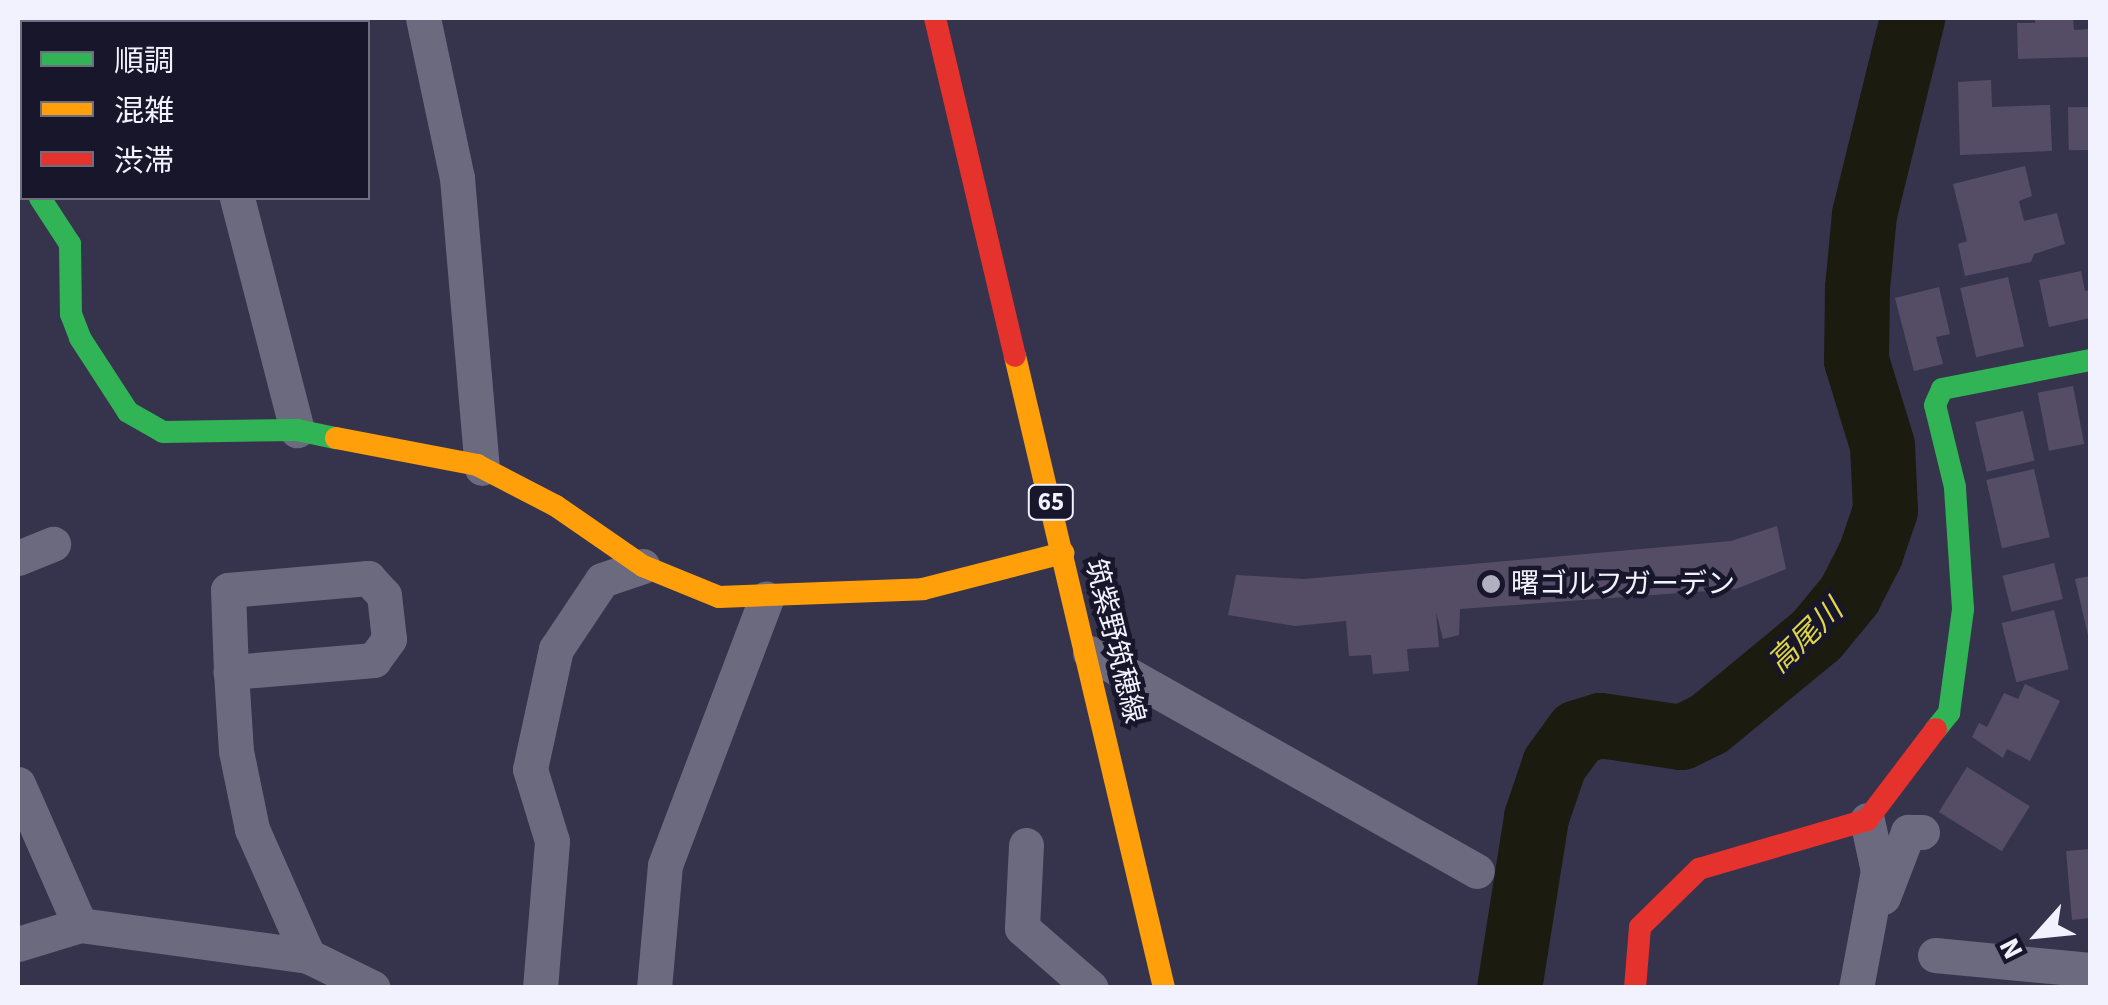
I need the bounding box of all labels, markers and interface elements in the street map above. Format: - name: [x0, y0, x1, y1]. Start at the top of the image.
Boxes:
- legend: [20, 20, 370, 200]
- text: 順調: [114, 40, 174, 83]
- text: 混雑: [114, 90, 174, 133]
- text: 渋滞: [114, 140, 174, 183]
- road number: 65: [1026, 482, 1076, 522]
- street label: 筑紫野筑穂線: [1078, 555, 1152, 727]
- place label: 曙ゴルフガーデン: [1511, 567, 1735, 601]
- marker: 曙ゴルフガーデン: [1480, 573, 1502, 595]
- water label: 高尾川: [1761, 593, 1851, 681]
- north arrow: [1988, 885, 2088, 985]
- text: N: [1989, 931, 2033, 966]

